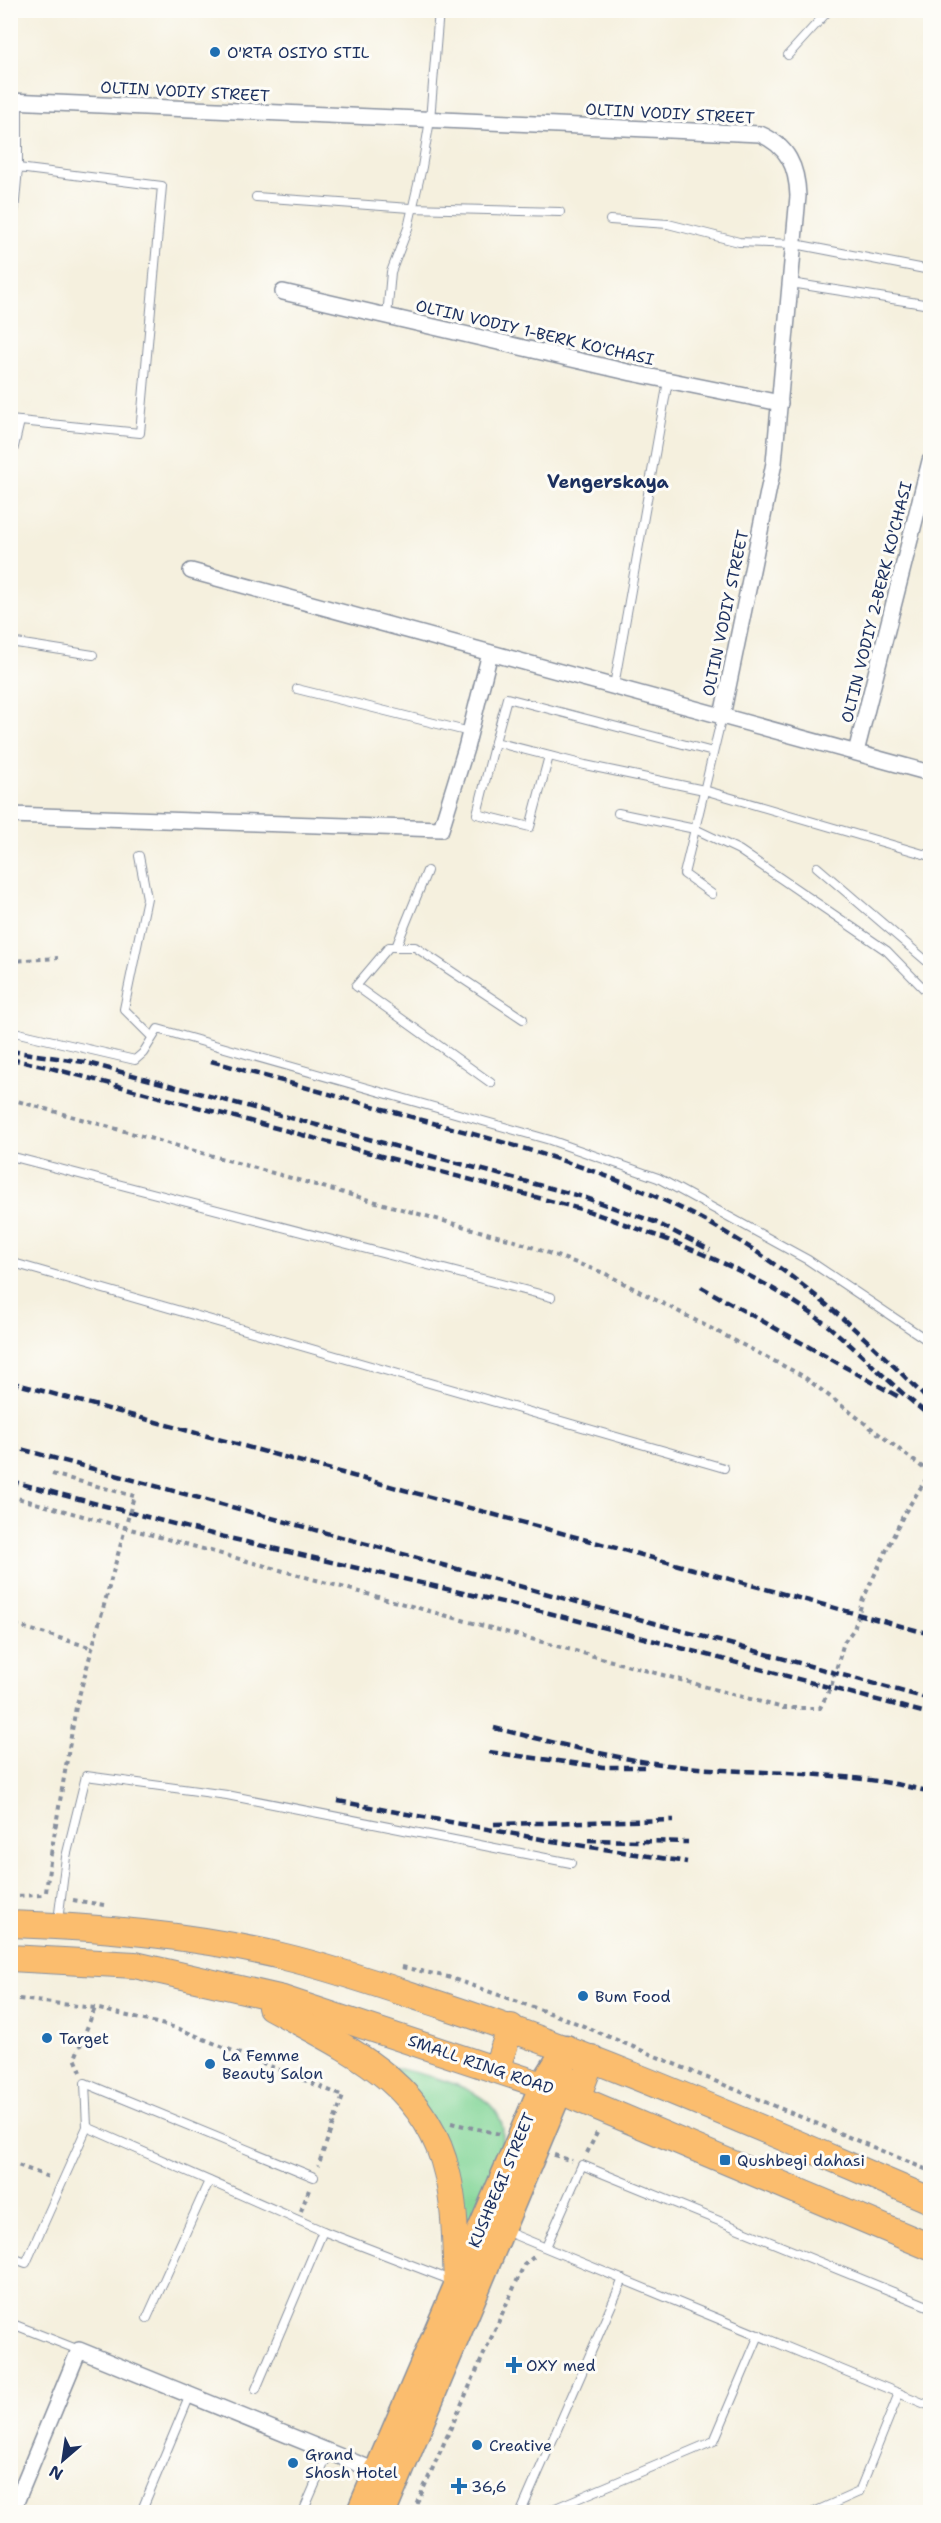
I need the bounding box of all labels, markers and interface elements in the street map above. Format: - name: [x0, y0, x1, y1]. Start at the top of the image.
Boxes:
- place label: O'RTA OSIYO STIL: [227, 42, 370, 63]
- marker: O'RTA OSIYO STIL: [208, 45, 222, 59]
- street label: OLTIN VODIY STREET: [100, 77, 270, 106]
- street label: OLTIN VODIY STREET: [585, 99, 755, 128]
- street label: OLTIN VODIY 1-BERK KO'CHASI: [414, 295, 656, 370]
- district label: Vengerskaya: [547, 470, 670, 494]
- street label: OLTIN VODIY 2-BERK KO'CHASI: [836, 479, 917, 725]
- street label: OLTIN VODIY STREET: [698, 528, 753, 698]
- place label: Bum Food: [595, 1986, 671, 2007]
- marker: Bum Food: [576, 1989, 590, 2003]
- place label: Target: [59, 2028, 109, 2049]
- street label: SMALL RING ROAD: [405, 2030, 556, 2099]
- marker: Target: [40, 2031, 54, 2045]
- place label: La Femme Beauty Salon: [222, 2045, 323, 2084]
- marker: La Femme Beauty Salon: [203, 2057, 217, 2071]
- street label: KUSHBEGI STREET: [463, 2109, 539, 2251]
- place label: Qushbegi dahasi: [737, 2150, 865, 2171]
- marker: Qushbegi dahasi: [718, 2153, 732, 2167]
- place label: OXY med: [526, 2355, 596, 2376]
- marker: OXY med: [507, 2358, 521, 2372]
- north arrow: [33, 2430, 93, 2490]
- place label: Creative: [489, 2435, 552, 2456]
- marker: Creative: [470, 2438, 484, 2452]
- place label: Grand Shosh Hotel: [305, 2444, 398, 2483]
- marker: Grand Shosh Hotel: [286, 2456, 300, 2470]
- text: N: [45, 2460, 67, 2485]
- place label: 36,6: [471, 2476, 507, 2497]
- marker: 36,6: [452, 2479, 466, 2493]

